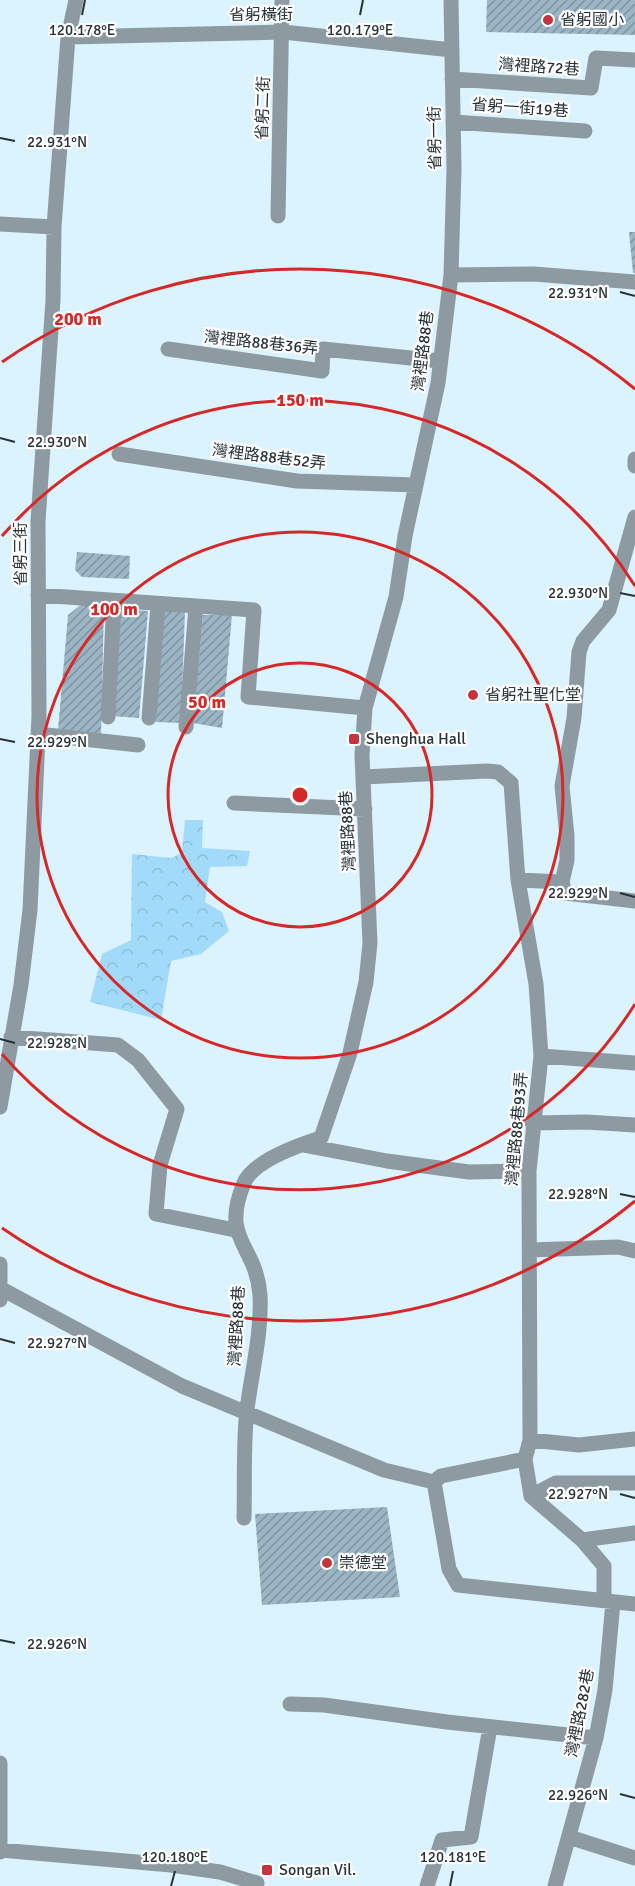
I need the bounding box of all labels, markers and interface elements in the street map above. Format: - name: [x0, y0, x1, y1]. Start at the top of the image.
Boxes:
- street label: 省躬橫街: [229, 5, 293, 25]
- place label: 省躬國小: [560, 10, 624, 30]
- marker: 省躬國小: [541, 13, 555, 27]
- text: 120.178°E: [49, 21, 115, 39]
- text: 120.179°E: [327, 21, 393, 39]
- street label: 灣裡路72巷: [498, 54, 580, 80]
- street label: 省躬二街: [252, 76, 274, 140]
- street label: 省躬一街19巷: [471, 95, 569, 121]
- street label: 省躬一街: [424, 106, 446, 170]
- text: 22.931°N: [27, 133, 87, 151]
- text: 22.931°N: [548, 284, 608, 302]
- text: 200 m: [54, 308, 102, 330]
- street label: 灣裡路88巷: [408, 309, 438, 393]
- street label: 灣裡路88巷36弄: [203, 327, 319, 359]
- text: 150 m: [276, 389, 324, 411]
- text: 22.930°N: [27, 433, 87, 451]
- street label: 灣裡路88巷52弄: [211, 440, 327, 474]
- street label: 省躬三街: [11, 522, 31, 586]
- text: 22.930°N: [548, 584, 608, 602]
- text: 100 m: [90, 598, 138, 620]
- place label: 省躬社聖化堂: [485, 685, 581, 705]
- marker: 省躬社聖化堂: [466, 688, 480, 702]
- text: 50 m: [188, 691, 226, 713]
- place label: Shenghua Hall: [366, 729, 466, 749]
- marker: Shenghua Hall: [347, 732, 361, 746]
- text: 22.929°N: [27, 733, 87, 751]
- centre of rings: [290, 785, 310, 805]
- street label: 灣裡路88巷: [336, 790, 360, 872]
- text: 22.929°N: [548, 884, 608, 902]
- text: 22.928°N: [27, 1034, 87, 1052]
- street label: 灣裡路88巷93弄: [502, 1071, 532, 1187]
- text: 22.928°N: [548, 1185, 608, 1203]
- street label: 灣裡路88巷: [225, 1285, 249, 1367]
- text: 22.927°N: [27, 1334, 87, 1352]
- text: 22.927°N: [548, 1485, 608, 1503]
- place label: 崇德堂: [339, 1553, 387, 1573]
- marker: 崇德堂: [320, 1556, 334, 1570]
- text: 22.926°N: [27, 1635, 87, 1653]
- street label: 灣裡路282巷: [562, 1667, 598, 1759]
- text: 22.926°N: [548, 1786, 608, 1804]
- text: 120.180°E: [142, 1848, 208, 1866]
- text: 120.181°E: [420, 1848, 486, 1866]
- place label: Songan Vil.: [279, 1860, 356, 1880]
- marker: Songan Vil.: [260, 1863, 274, 1877]

